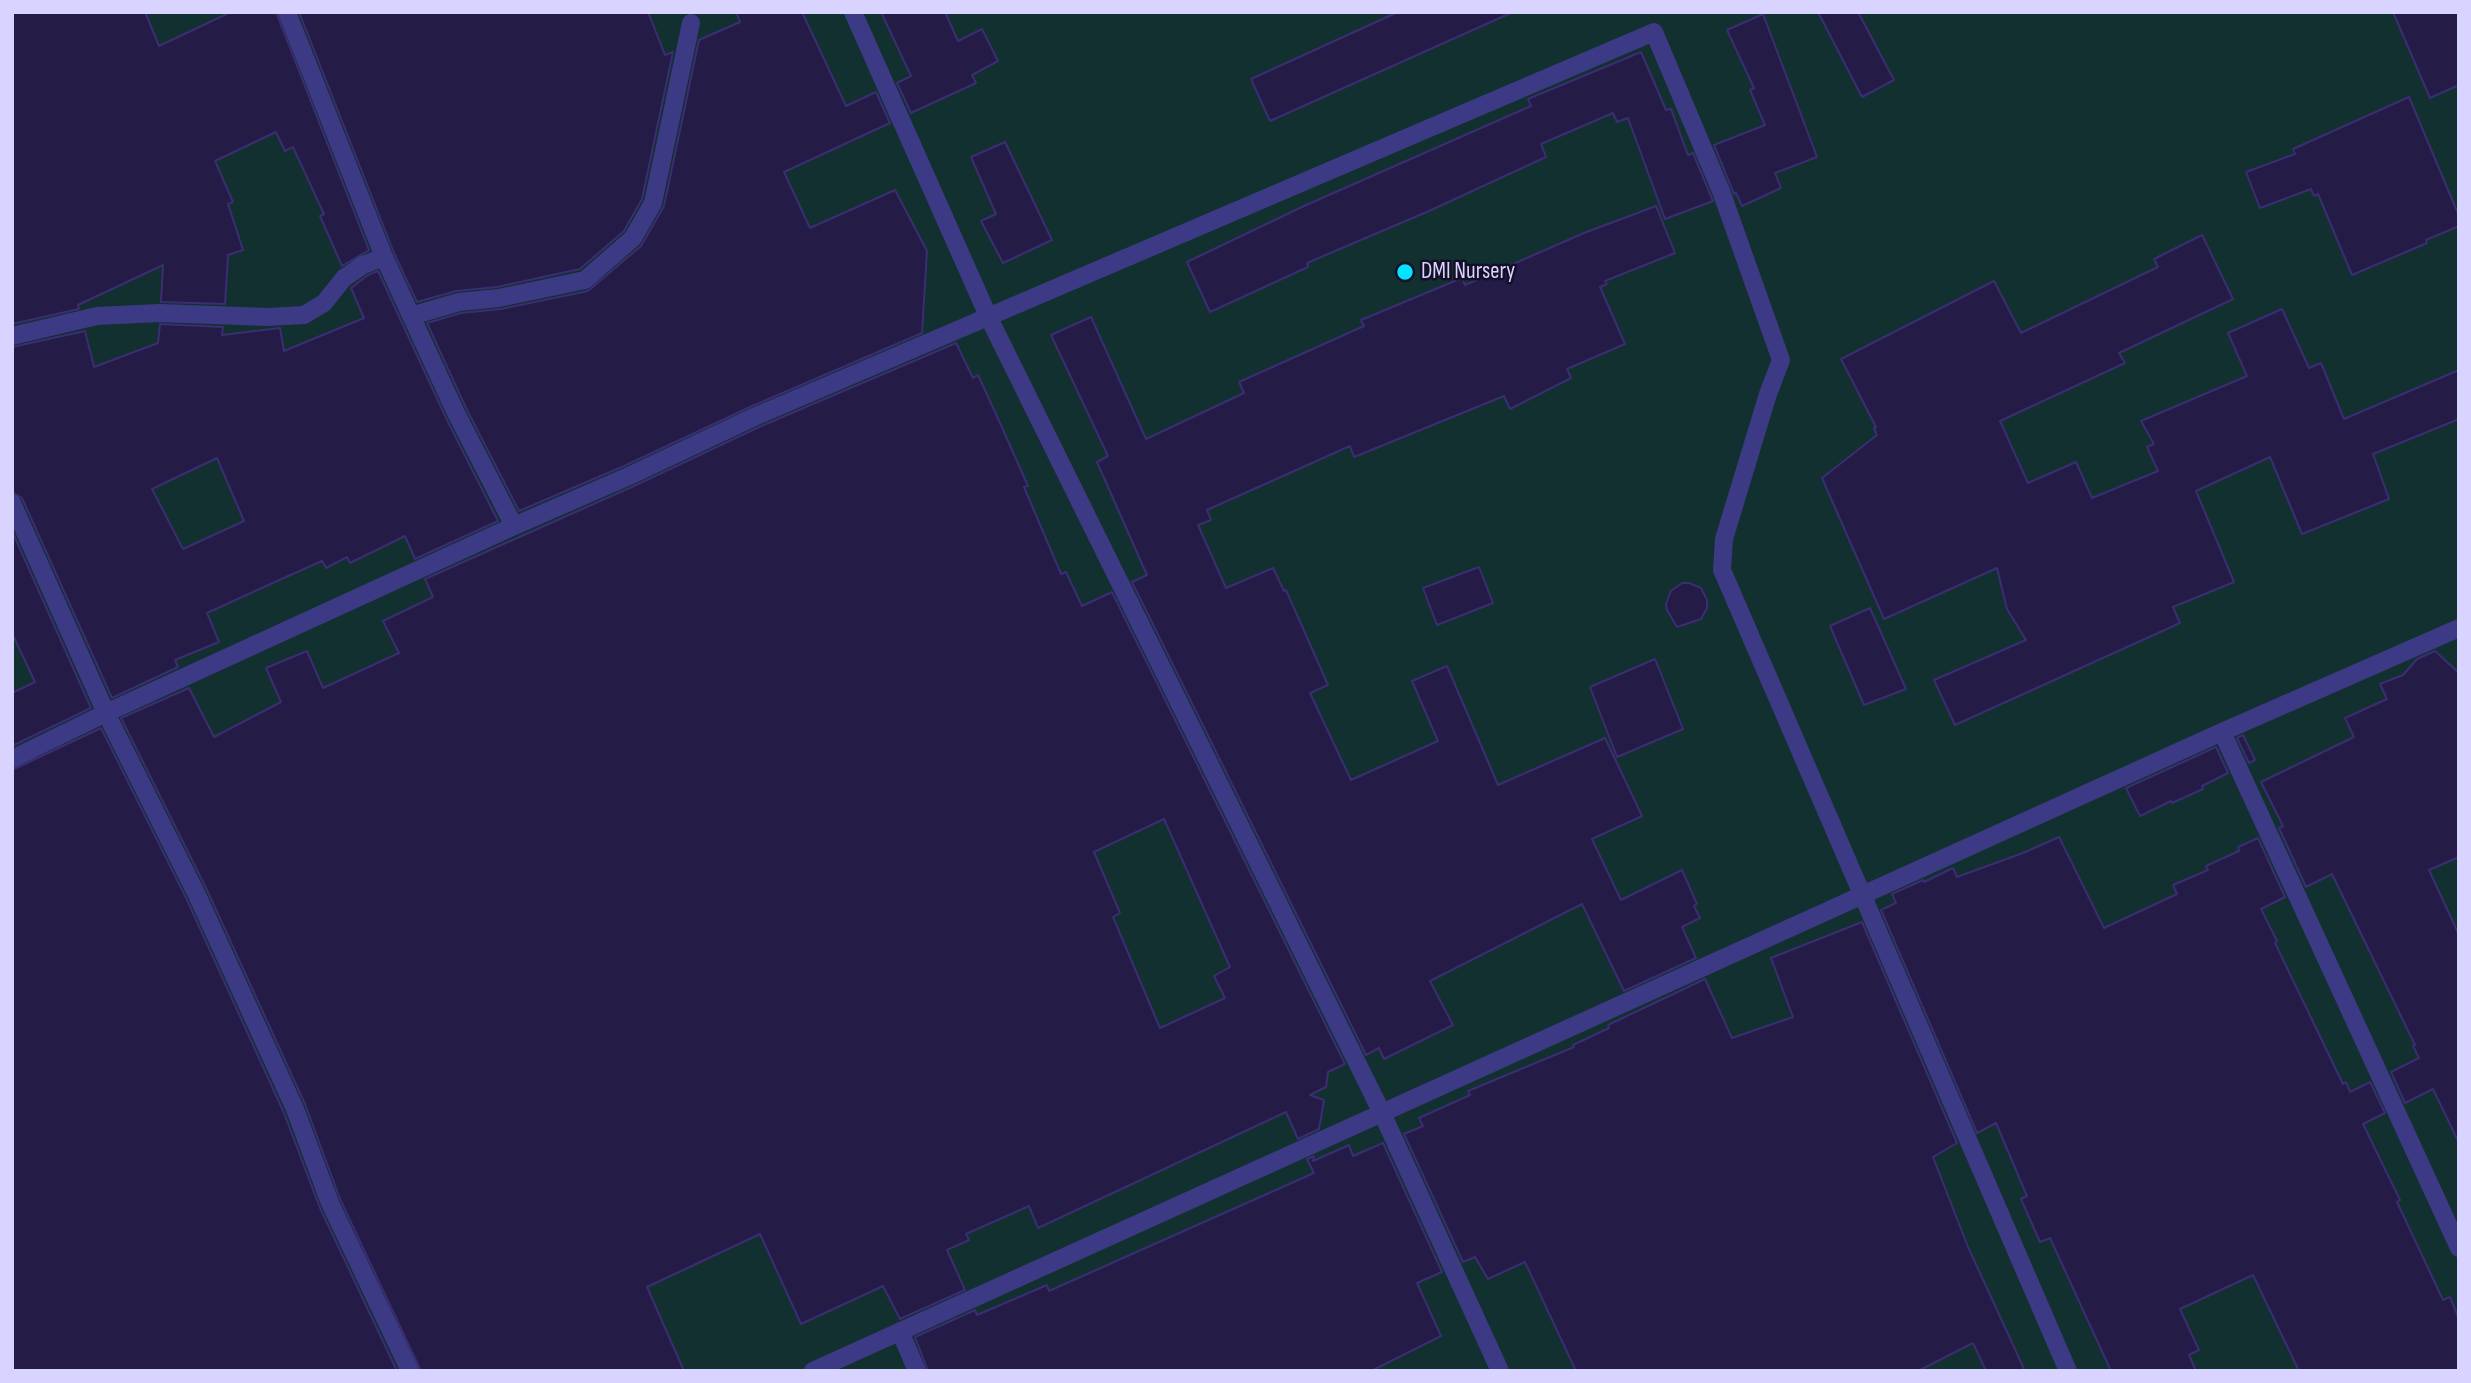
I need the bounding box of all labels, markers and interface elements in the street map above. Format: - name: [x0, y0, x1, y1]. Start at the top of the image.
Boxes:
- place label: DMI Nursery: [1421, 258, 1515, 286]
- marker: DMI Nursery: [1395, 262, 1415, 282]

